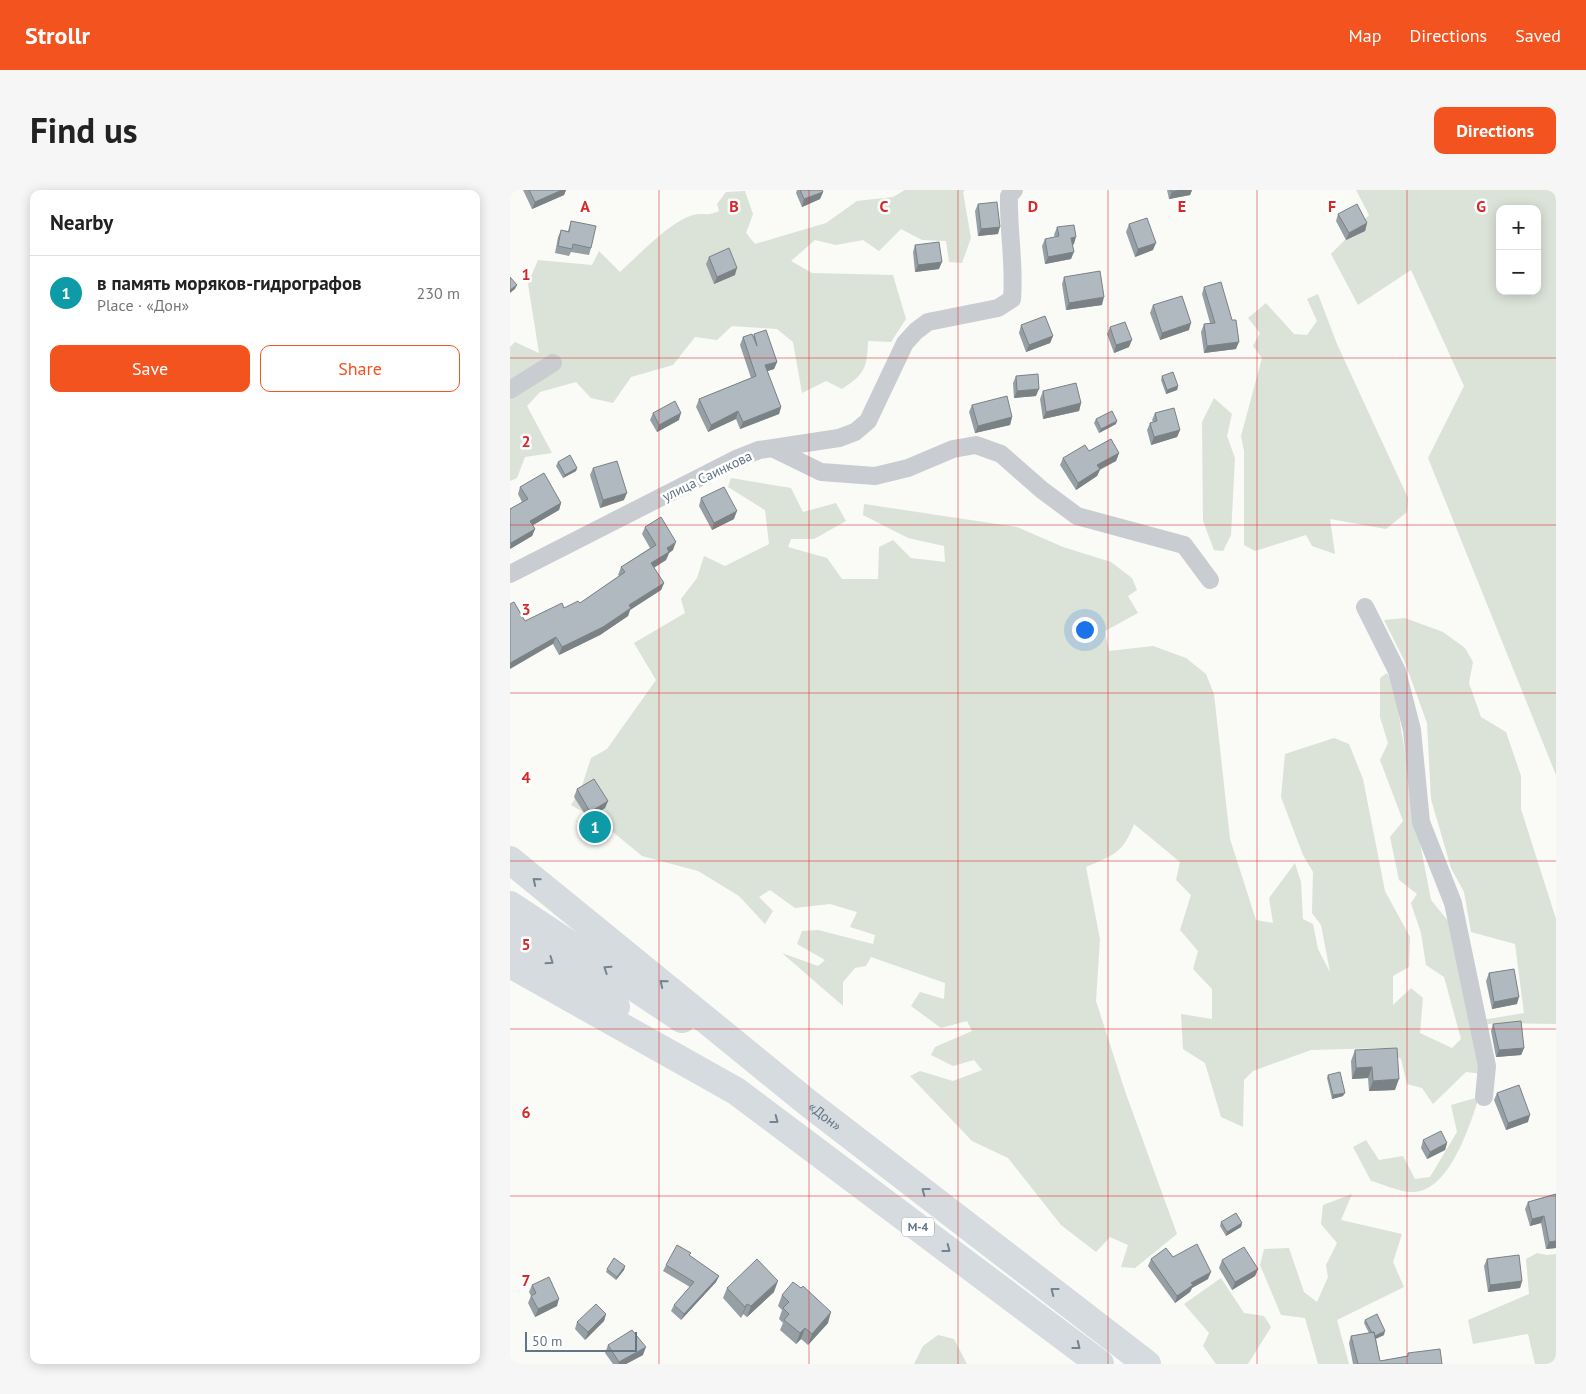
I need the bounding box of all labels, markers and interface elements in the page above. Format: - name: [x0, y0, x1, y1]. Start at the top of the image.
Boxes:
- text: Strollr: [25, 20, 90, 51]
- text: Map: [1349, 24, 1381, 47]
- text: Directions: [1409, 24, 1487, 47]
- text: Saved: [1515, 24, 1561, 47]
- text: Find us: [30, 107, 138, 153]
- button: Directions: [1434, 107, 1556, 154]
- text: A: [580, 196, 590, 216]
- text: B: [729, 196, 739, 216]
- text: C: [880, 196, 889, 216]
- text: D: [1028, 196, 1038, 216]
- text: E: [1178, 196, 1186, 216]
- text: F: [1328, 196, 1336, 216]
- text: G: [1476, 196, 1486, 216]
- map controls: [1496, 205, 1541, 295]
- button: +: [1496, 205, 1541, 250]
- text: Nearby: [50, 209, 113, 236]
- button: −: [1496, 250, 1541, 295]
- text: 1: [521, 264, 531, 284]
- text: в память моряков-гидрографов: [97, 271, 362, 295]
- text: 1: [61, 283, 71, 303]
- text: 230 m: [417, 283, 460, 303]
- text: Place · «Дон»: [97, 295, 189, 315]
- button: Save: [50, 345, 250, 392]
- button: Share: [260, 345, 460, 392]
- text: 2: [521, 431, 531, 451]
- street label: улица Саинкова: [659, 447, 755, 505]
- text: 3: [521, 599, 531, 619]
- your location: [1072, 617, 1098, 643]
- text: 4: [521, 767, 531, 787]
- pin: 1: [579, 808, 611, 846]
- one-way arrow: [533, 879, 542, 887]
- text: 5: [521, 934, 531, 954]
- one-way arrow: [545, 955, 554, 964]
- one-way arrow: [604, 966, 613, 975]
- one-way arrow: [659, 979, 668, 988]
- street label: «Дон»: [805, 1098, 846, 1135]
- text: 6: [521, 1102, 531, 1122]
- one-way arrow: [769, 1114, 779, 1123]
- one-way arrow: [922, 1189, 931, 1197]
- road number: М-4: [902, 1218, 934, 1236]
- one-way arrow: [941, 1243, 951, 1252]
- text: 7: [521, 1270, 531, 1290]
- one-way arrow: [1051, 1288, 1060, 1296]
- scale bar: [525, 1329, 638, 1352]
- text: 50 m: [532, 1332, 562, 1350]
- one-way arrow: [1072, 1341, 1081, 1350]

